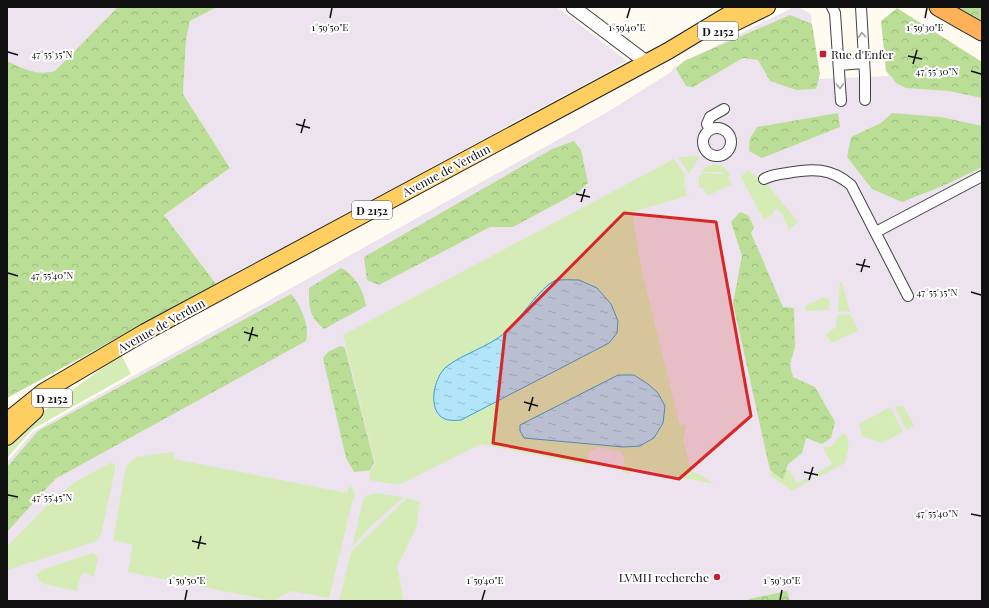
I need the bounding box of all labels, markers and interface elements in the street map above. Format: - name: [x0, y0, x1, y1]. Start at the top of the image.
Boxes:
- text: 1°59'50"E: [312, 20, 348, 34]
- text: 1°59'40"E: [609, 20, 645, 34]
- text: 1°59'30"E: [906, 20, 944, 34]
- road number: D 2152: [698, 22, 738, 40]
- one-way arrow: [857, 32, 866, 38]
- place label: Rue d'Enfer: [831, 46, 894, 62]
- text: 47°55'35"N: [31, 47, 73, 61]
- marker: Rue d'Enfer: [818, 49, 828, 59]
- text: 47°55'30"N: [916, 64, 958, 78]
- one-way arrow: [835, 83, 844, 89]
- street label: Avenue de Verdun: [398, 140, 493, 200]
- road number: D 2152: [352, 201, 392, 219]
- text: 47°55'40"N: [31, 268, 73, 282]
- text: 47°55'35"N: [916, 285, 958, 299]
- street label: Avenue de Verdun: [114, 294, 207, 356]
- road number: D 2152: [32, 389, 72, 407]
- text: 47°55'45"N: [32, 490, 72, 504]
- text: 47°55'40"N: [916, 506, 958, 520]
- place label: LVMH recherche: [619, 569, 709, 585]
- marker: LVMH recherche: [712, 572, 722, 582]
- text: 1°59'50"E: [169, 573, 205, 587]
- text: 1°59'40"E: [467, 573, 503, 587]
- text: 1°59'30"E: [763, 573, 801, 587]

